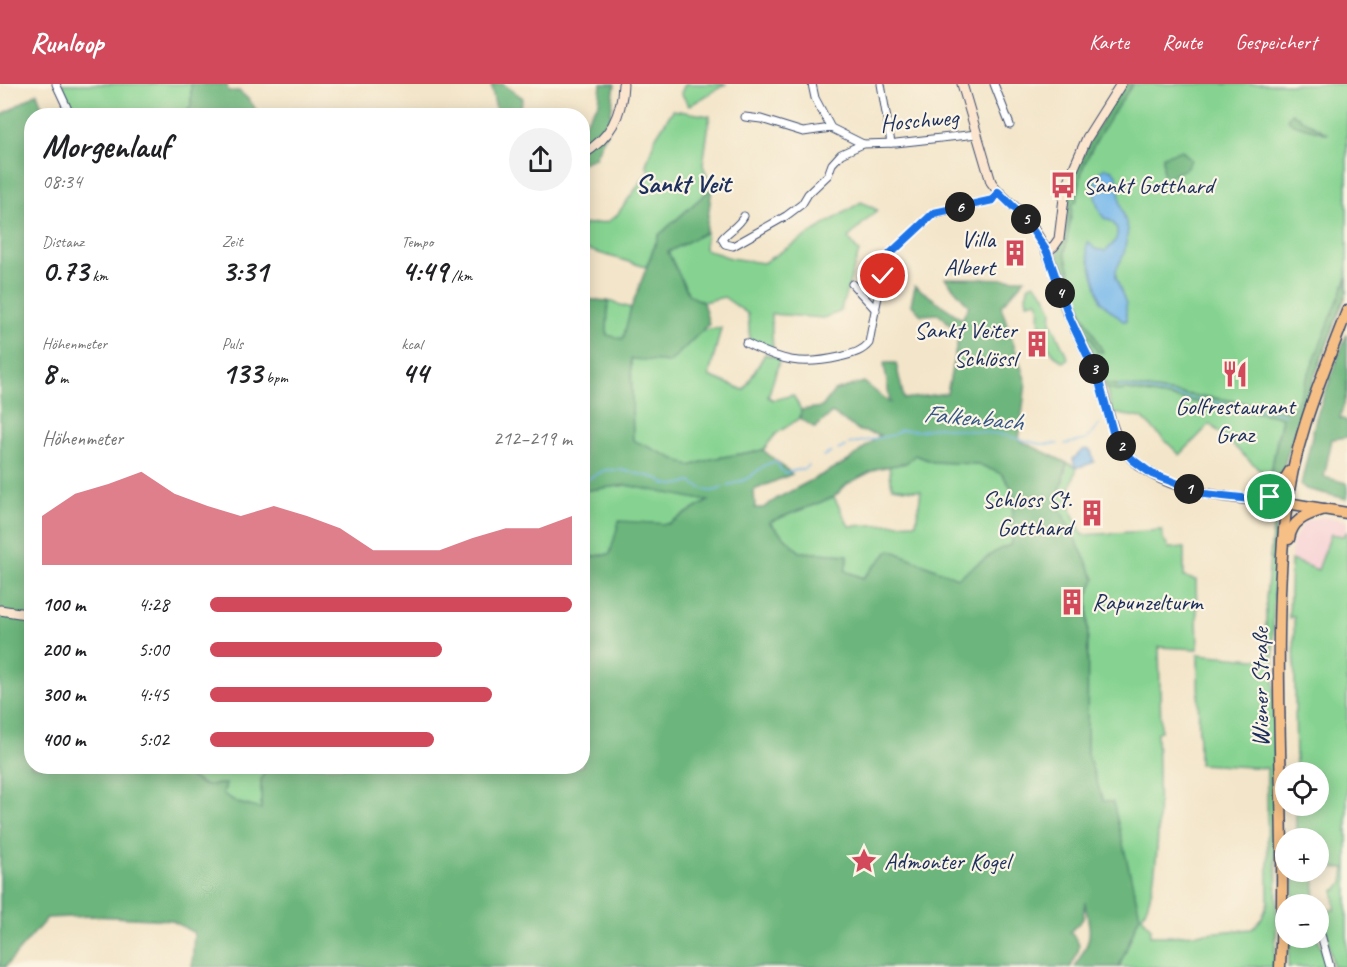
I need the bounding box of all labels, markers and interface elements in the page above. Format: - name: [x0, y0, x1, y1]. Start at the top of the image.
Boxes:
- text: Runloop: [30, 25, 103, 60]
- text: Karte: [1089, 29, 1129, 55]
- text: Route: [1162, 29, 1202, 55]
- text: Gespeichert: [1235, 29, 1317, 55]
- street label: Hoschweg: [879, 101, 962, 138]
- text: Morgenlauf: [42, 125, 170, 167]
- button: share: [509, 128, 572, 191]
- district label: Sankt Veit: [635, 167, 733, 200]
- text: 08:34: [42, 169, 82, 194]
- bus stop icon: Sankt Gotthard: [1048, 170, 1078, 200]
- place label: Sankt Gotthard: [1083, 170, 1217, 200]
- pin: 6: [945, 192, 975, 222]
- text: 6: [956, 197, 964, 217]
- pin: 5: [1011, 204, 1041, 234]
- text: 5: [1023, 209, 1029, 229]
- place label: Villa Albert: [944, 224, 997, 282]
- text: Distanz: [42, 232, 84, 252]
- text: Zeit: [222, 232, 243, 252]
- text: Tempo: [401, 232, 433, 252]
- building icon: Villa Albert: [1000, 238, 1030, 268]
- pin: [857, 250, 908, 301]
- text: 0.73: [42, 252, 88, 290]
- text: 3:31: [222, 252, 268, 290]
- text: 4:49: [401, 252, 447, 290]
- icon: check: [866, 259, 899, 292]
- text: km: [88, 266, 108, 286]
- text: /km: [447, 266, 472, 286]
- pin: 4: [1045, 278, 1075, 308]
- text: 4: [1056, 283, 1064, 303]
- place label: Sankt Veiter Schlössl: [914, 315, 1021, 373]
- building icon: Sankt Veiter Schlössl: [1022, 329, 1052, 359]
- text: Höhenmeter: [42, 334, 107, 354]
- text: Puls: [222, 334, 243, 354]
- text: kcal: [401, 334, 422, 354]
- text: 8: [42, 354, 56, 392]
- text: 133: [222, 354, 262, 392]
- text: 44: [401, 354, 428, 392]
- pin: 3: [1079, 354, 1109, 384]
- text: 3: [1090, 359, 1098, 379]
- restaurant icon: Golfrestaurant Graz: [1220, 359, 1250, 389]
- text: m: [56, 368, 68, 388]
- text: bpm: [262, 368, 288, 388]
- place label: Golfrestaurant Graz: [1175, 391, 1297, 449]
- water label: Falkenbach: [922, 397, 1026, 438]
- text: Höhenmeter: [42, 426, 123, 451]
- text: 212–219 m: [493, 426, 572, 451]
- pin: 2: [1106, 431, 1136, 461]
- text: 2: [1117, 436, 1125, 456]
- pin: [1244, 471, 1295, 522]
- pin: 1: [1174, 474, 1204, 504]
- text: 1: [1185, 479, 1193, 499]
- icon: arrive: [1253, 480, 1286, 513]
- place label: Schloss St. Gotthard: [982, 484, 1076, 542]
- building icon: Schloss St. Gotthard: [1077, 498, 1107, 528]
- building icon: Rapunzelturm: [1057, 587, 1087, 617]
- place label: Rapunzelturm: [1092, 587, 1205, 617]
- text: 100 m: [42, 592, 85, 617]
- text: 4:28: [138, 592, 169, 617]
- street label: Wiener Straße: [1245, 625, 1275, 747]
- text: 200 m: [42, 637, 85, 662]
- text: 5:00: [138, 637, 169, 662]
- text: 300 m: [42, 682, 85, 707]
- text: 4:45: [138, 682, 169, 707]
- text: 400 m: [42, 727, 85, 752]
- text: 5:02: [138, 727, 169, 752]
- map controls: [1275, 762, 1329, 948]
- button: locate: [1275, 762, 1329, 816]
- button: +: [1275, 828, 1329, 882]
- place icon: Admonter Kogel: [849, 846, 879, 876]
- place label: Admonter Kogel: [884, 846, 1014, 876]
- button: −: [1275, 894, 1329, 948]

